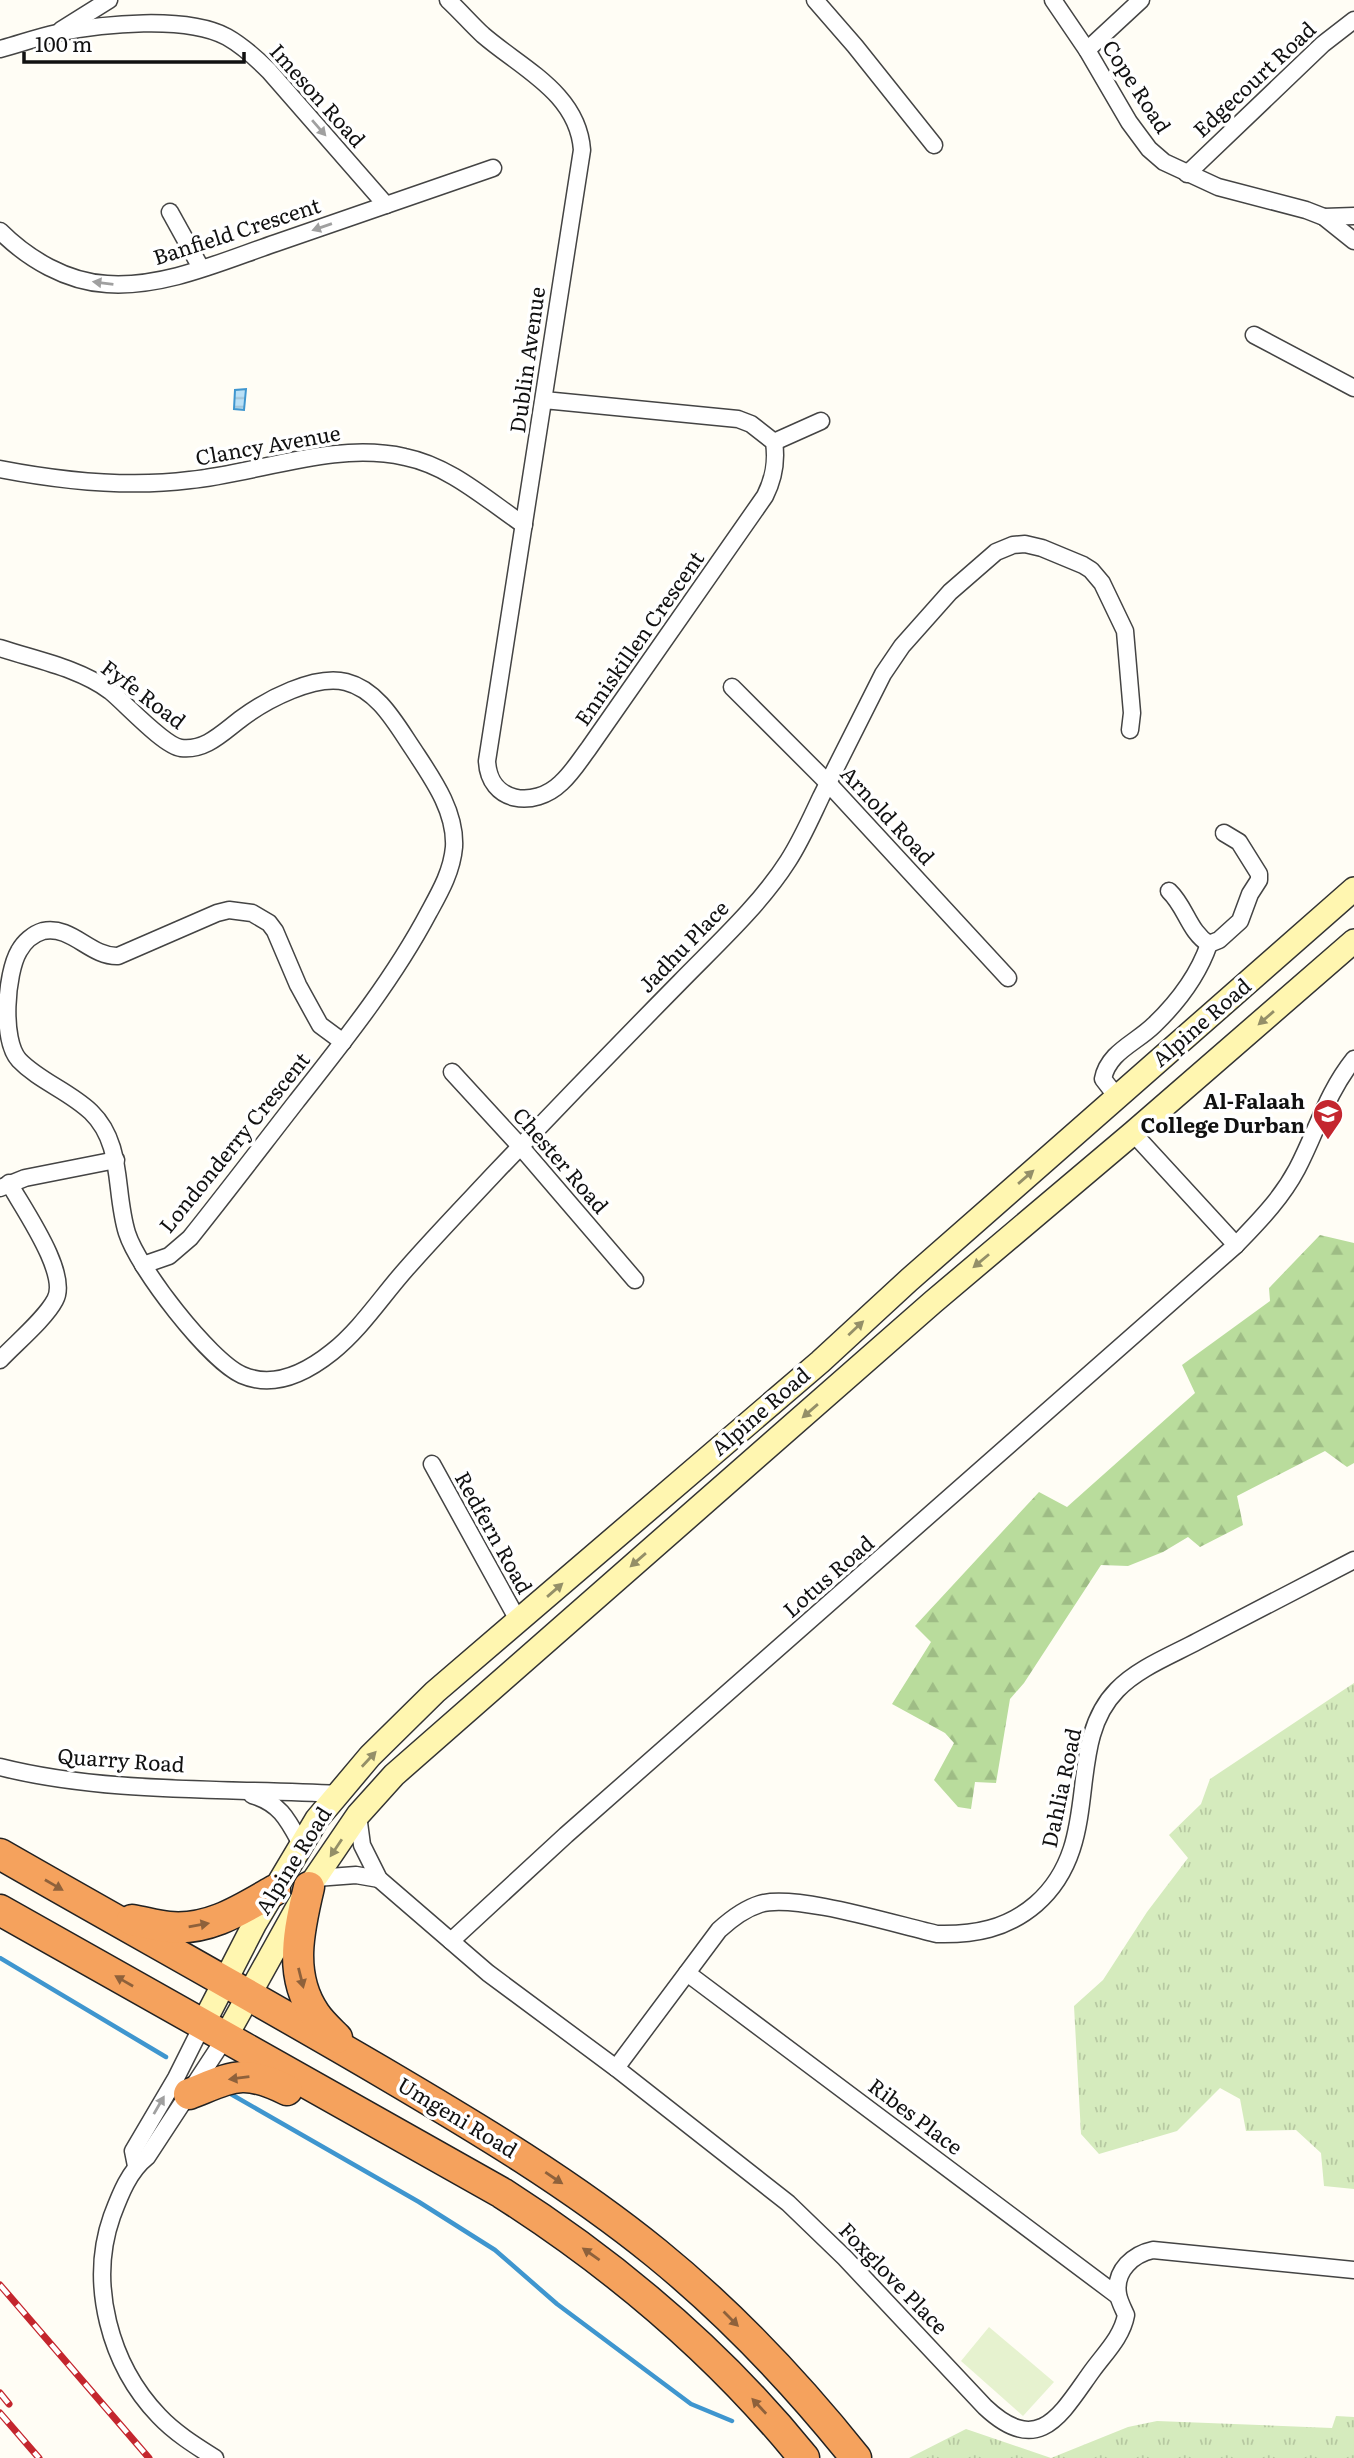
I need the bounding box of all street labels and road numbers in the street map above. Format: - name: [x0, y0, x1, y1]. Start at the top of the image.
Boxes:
- street label: Edgecourt Road: [1185, 13, 1322, 143]
- street label: Cope Road: [1096, 33, 1180, 139]
- street label: Imeson Road: [264, 36, 374, 153]
- street label: Banfield Crescent: [149, 188, 324, 271]
- street label: Dublin Avenue: [500, 284, 551, 435]
- street label: Clancy Avenue: [193, 416, 343, 472]
- street label: Enniskillen Crescent: [566, 543, 710, 731]
- street label: Fyfe Road: [96, 651, 193, 735]
- street label: Arnold Road: [835, 758, 943, 871]
- street label: Jadhu Place: [630, 892, 734, 998]
- street label: Alpine Road: [1144, 969, 1257, 1073]
- street label: Londonderry Crescent: [150, 1044, 316, 1238]
- street label: Chester Road: [507, 1099, 617, 1220]
- street label: Alpine Road: [703, 1358, 816, 1462]
- street label: Redfern Road: [449, 1465, 542, 1599]
- street label: Lotus Road: [775, 1527, 880, 1623]
- street label: Dahlia Road: [1032, 1725, 1087, 1850]
- street label: Quarry Road: [56, 1739, 186, 1778]
- street label: Alpine Road: [246, 1800, 337, 1920]
- street label: Umgeni Road: [392, 2068, 524, 2164]
- street label: Ribes Place: [863, 2069, 970, 2161]
- street label: Foxglove Place: [833, 2214, 956, 2340]

